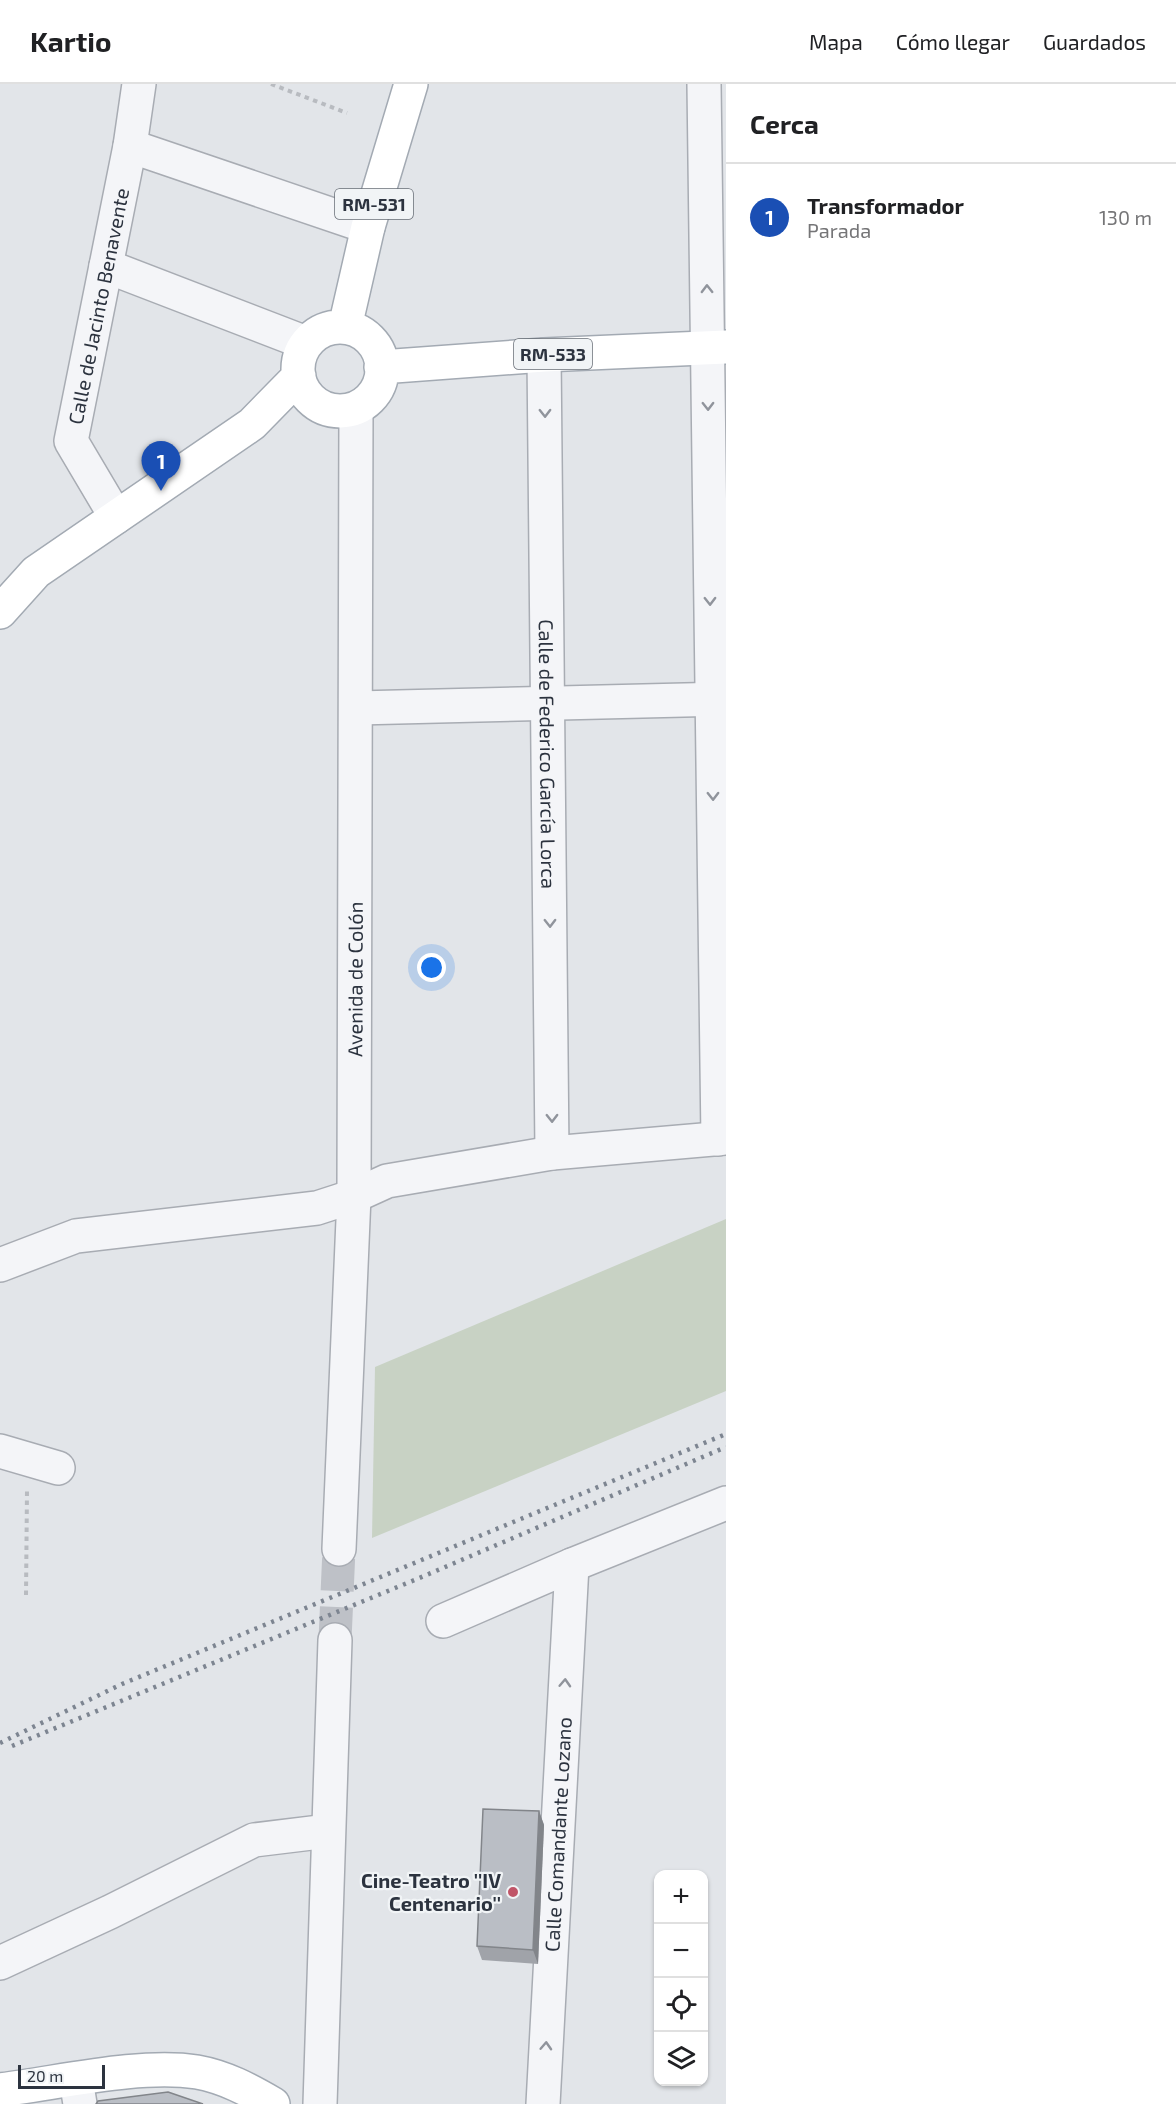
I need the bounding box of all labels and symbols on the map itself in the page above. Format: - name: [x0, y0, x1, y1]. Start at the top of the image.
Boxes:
- street label: Calle de Jacinto Benavente: [63, 186, 133, 426]
- road number: RM-531: [335, 189, 413, 219]
- one-way arrow: [701, 285, 713, 294]
- road number: RM-533: [514, 339, 592, 369]
- one-way arrow: [702, 402, 714, 411]
- one-way arrow: [538, 409, 551, 418]
- pin: 1: [142, 442, 180, 491]
- one-way arrow: [704, 597, 716, 606]
- street label: Calle de Federico García Lorca: [535, 619, 561, 889]
- one-way arrow: [707, 792, 719, 801]
- street label: Avenida de Colón: [342, 902, 367, 1057]
- one-way arrow: [544, 919, 556, 928]
- your location: [417, 953, 446, 982]
- one-way arrow: [546, 1114, 558, 1123]
- one-way arrow: [559, 1679, 572, 1688]
- street label: Calle Comandante Lozano: [539, 1716, 576, 1952]
- place label: Cine-Teatro ''IV Centenario'': [361, 1868, 501, 1915]
- marker: Cine-Teatro ''IV Centenario'': [506, 1885, 520, 1899]
- one-way arrow: [540, 2041, 553, 2050]
- scale bar: [18, 2062, 105, 2090]

